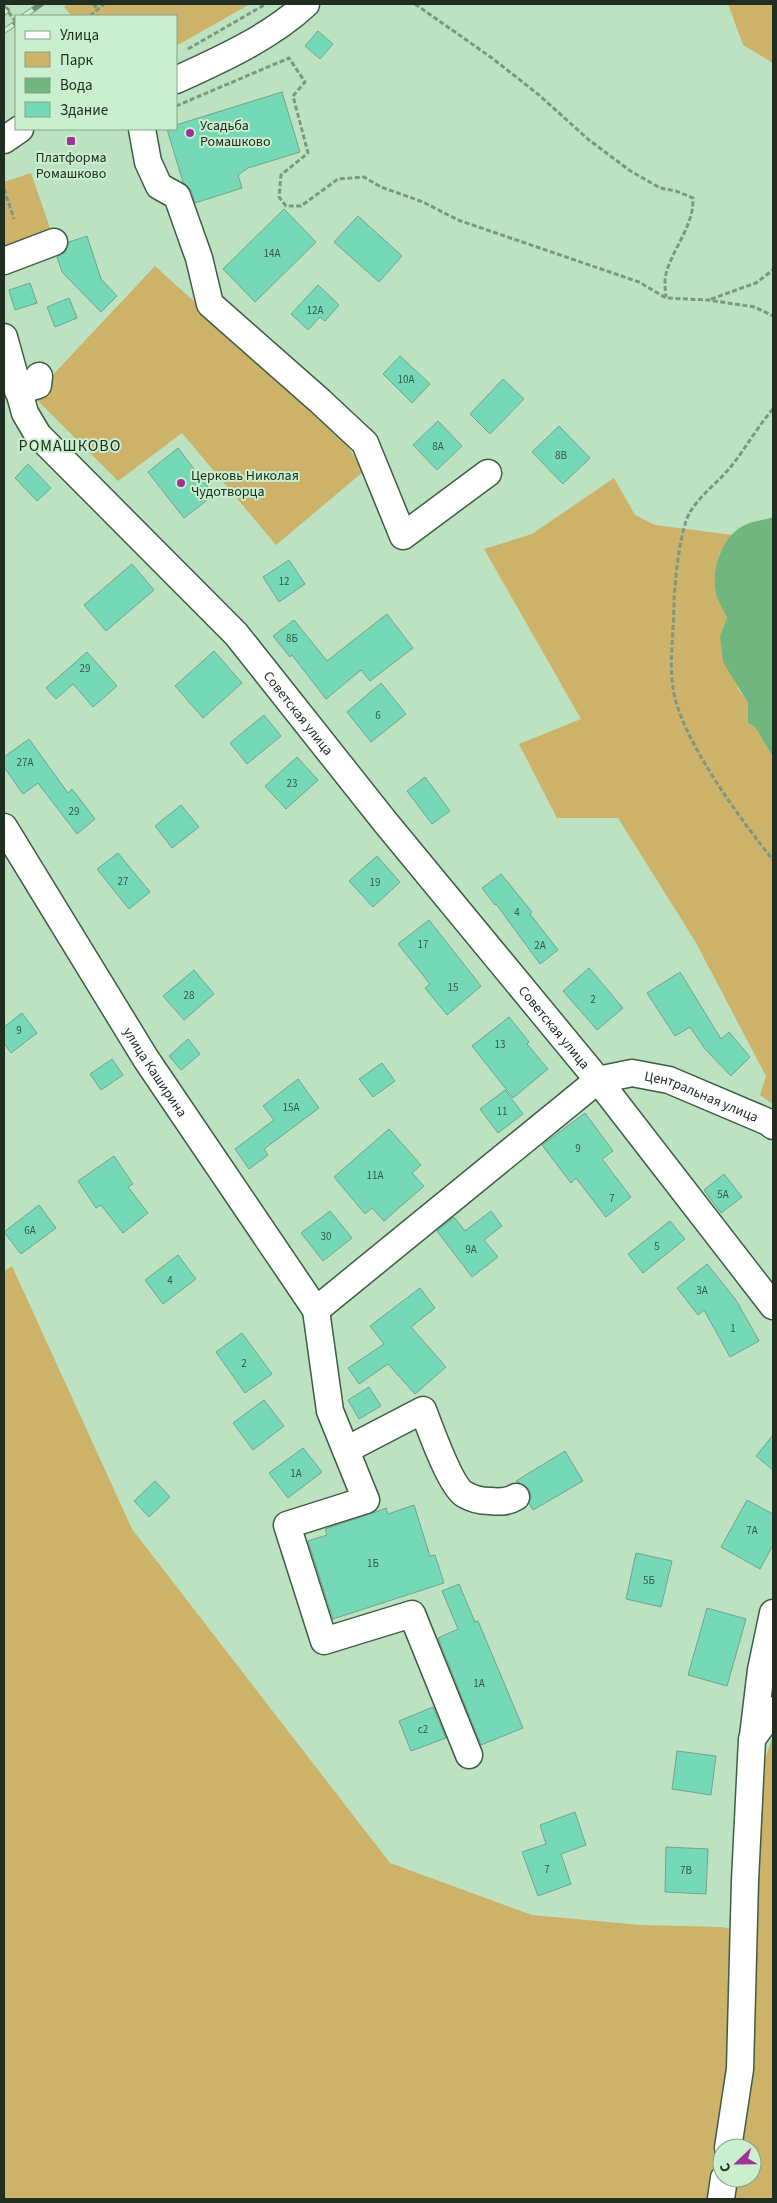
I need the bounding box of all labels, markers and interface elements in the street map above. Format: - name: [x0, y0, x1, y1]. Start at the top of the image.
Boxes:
- legend: [15, 15, 178, 130]
- text: Улица: [60, 25, 99, 46]
- text: Парк: [60, 50, 94, 71]
- text: Вода: [60, 75, 93, 96]
- text: Здание: [60, 100, 108, 121]
- place label: Усадьба Ромашково: [200, 116, 271, 152]
- marker: Усадьба Ромашково: [184, 127, 196, 139]
- marker: Платформа Ромашково: [65, 135, 77, 147]
- place label: Платформа Ромашково: [35, 148, 107, 184]
- house number: 14А: [264, 246, 280, 261]
- house number: 12А: [307, 303, 323, 318]
- house number: 10А: [398, 372, 414, 387]
- district label: РОМАШКОВО: [19, 435, 121, 457]
- house number: 8А: [432, 439, 444, 454]
- house number: 8В: [555, 448, 567, 463]
- place label: Церковь Николая Чудотворца: [191, 466, 299, 502]
- marker: Церковь Николая Чудотворца: [175, 477, 187, 489]
- house number: 12: [279, 574, 289, 589]
- house number: 8Б: [286, 631, 298, 646]
- house number: 29: [80, 661, 90, 676]
- street label: Советская улица: [258, 667, 338, 760]
- house number: 6: [375, 708, 381, 723]
- house number: 27А: [17, 755, 33, 770]
- house number: 23: [287, 776, 297, 791]
- house number: 29: [69, 804, 79, 819]
- house number: 27: [118, 874, 128, 889]
- house number: 19: [370, 875, 380, 890]
- house number: 4: [514, 905, 520, 920]
- house number: 17: [418, 937, 428, 952]
- house number: 2А: [534, 938, 546, 953]
- house number: 15: [448, 980, 458, 995]
- street label: Советская улица: [513, 982, 594, 1074]
- house number: 28: [184, 988, 195, 1003]
- house number: 2: [590, 992, 596, 1007]
- house number: 9: [16, 1023, 22, 1038]
- street label: улица Каширина: [118, 1024, 192, 1121]
- house number: 13: [495, 1037, 505, 1052]
- street label: Центральная улица: [643, 1067, 761, 1128]
- house number: 15А: [283, 1100, 299, 1115]
- house number: 11: [497, 1104, 507, 1119]
- house number: 9: [575, 1141, 581, 1156]
- house number: 11А: [367, 1168, 383, 1183]
- house number: 5А: [717, 1187, 729, 1202]
- house number: 7: [609, 1191, 615, 1206]
- house number: 6А: [24, 1223, 36, 1238]
- house number: 30: [321, 1229, 331, 1244]
- house number: 5: [654, 1239, 660, 1254]
- house number: 9А: [465, 1242, 477, 1257]
- house number: 4: [167, 1273, 173, 1288]
- house number: 3А: [696, 1283, 708, 1298]
- house number: 1: [730, 1321, 736, 1336]
- house number: 2: [241, 1356, 247, 1371]
- house number: 1А: [290, 1466, 302, 1481]
- house number: 7А: [746, 1523, 758, 1538]
- house number: 1Б: [367, 1556, 379, 1571]
- house number: 5Б: [643, 1573, 655, 1588]
- house number: 1А: [473, 1676, 485, 1691]
- house number: с2: [418, 1722, 428, 1737]
- house number: 7: [544, 1862, 550, 1877]
- house number: 7В: [680, 1863, 692, 1878]
- north arrow: [712, 2138, 762, 2188]
- text: С: [715, 2160, 737, 2175]

